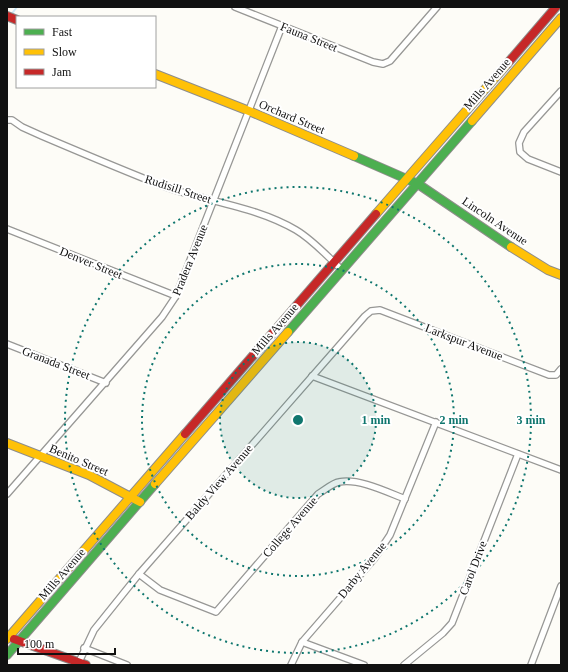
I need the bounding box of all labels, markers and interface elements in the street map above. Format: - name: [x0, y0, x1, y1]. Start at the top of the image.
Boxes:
- legend: [16, 16, 156, 88]
- street label: Fauna Street: [278, 19, 340, 55]
- text: Fast: [52, 25, 73, 39]
- text: Slow: [52, 45, 77, 59]
- street label: Mills Avenue: [461, 55, 513, 113]
- text: Jam: [52, 65, 72, 79]
- street label: Orchard Street: [257, 97, 328, 137]
- street label: Rudisill Street: [143, 172, 214, 207]
- street label: Lincoln Avenue: [460, 194, 530, 248]
- street label: Pradera Avenue: [169, 222, 211, 298]
- street label: Denver Street: [58, 244, 125, 282]
- street label: Mills Avenue: [249, 300, 301, 358]
- street label: Larkspur Avenue: [423, 321, 505, 363]
- street label: Granada Street: [20, 344, 93, 383]
- centre of rings: [291, 413, 305, 427]
- text: 1 min: [361, 413, 391, 427]
- text: 2 min: [439, 413, 469, 427]
- text: 3 min: [516, 413, 546, 427]
- street label: Benito Street: [47, 441, 111, 479]
- street label: Baldy View Avenue: [182, 441, 256, 523]
- street label: College Avenue: [260, 494, 320, 560]
- street label: Darby Avenue: [335, 539, 389, 601]
- street label: Carol Drive: [456, 539, 490, 597]
- street label: Mills Avenue: [36, 545, 88, 603]
- scale bar: [18, 630, 115, 656]
- text: 100 m: [24, 637, 55, 651]

